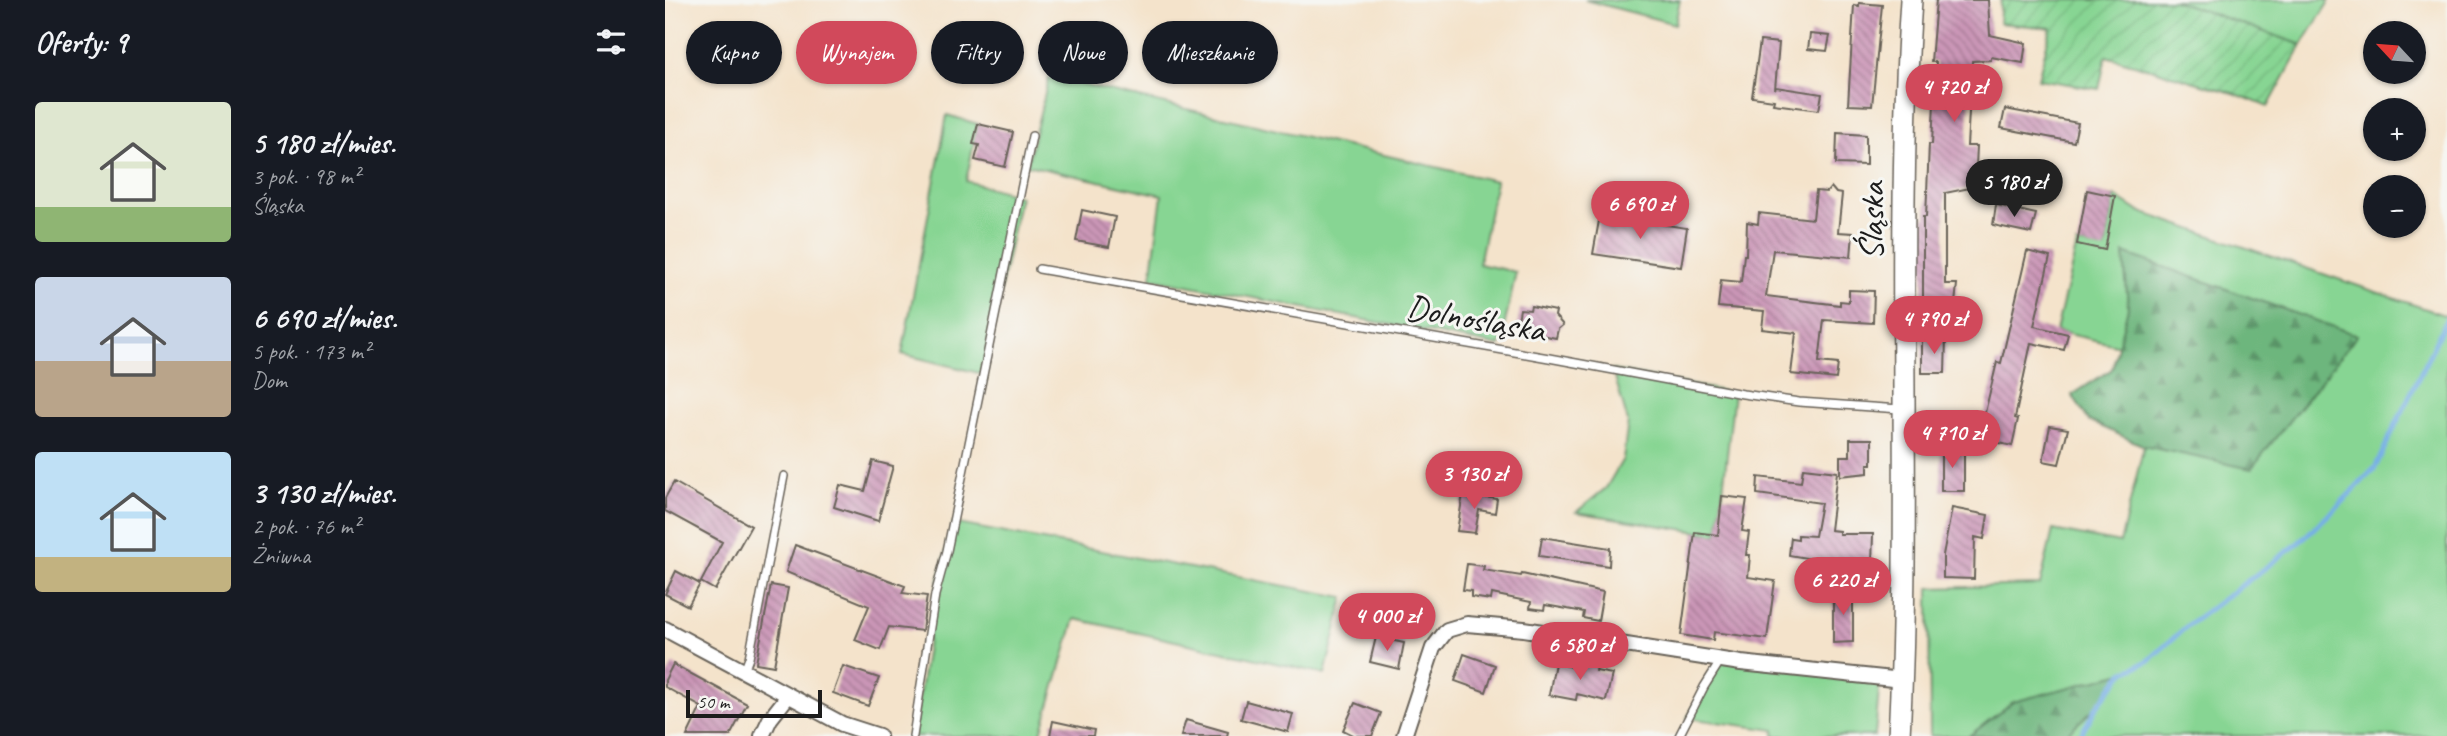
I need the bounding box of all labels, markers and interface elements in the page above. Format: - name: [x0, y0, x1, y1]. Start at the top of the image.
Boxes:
- chip: Kupno: [686, 21, 782, 84]
- chip: Wynajem: [796, 21, 917, 84]
- chip: Filtry: [931, 21, 1024, 84]
- chip: Nowe: [1038, 21, 1128, 84]
- chip: Mieszkanie: [1142, 21, 1278, 84]
- north arrow: [2363, 21, 2425, 84]
- map controls: [2363, 21, 2426, 238]
- text: Oferty: 9: [35, 23, 127, 61]
- icon: filters: [592, 23, 630, 61]
- pin: 4 720 zł: [1882, 64, 2026, 124]
- text: 4 720 zł: [1922, 72, 1986, 101]
- button: +: [2363, 98, 2426, 161]
- text: 5 180 zł/mies.: [252, 124, 396, 162]
- icon: home: [91, 130, 175, 214]
- pin: 5 180 zł: [1942, 160, 2086, 219]
- text: 3 pok. · 98 m²: [252, 162, 360, 191]
- text: 5 180 zł: [1982, 167, 2046, 196]
- button: −: [2363, 175, 2426, 238]
- street label: Śląska: [1848, 179, 1895, 261]
- pin: 6 690 zł: [1568, 182, 1712, 241]
- text: 6 690 zł: [1607, 189, 1673, 218]
- text: Śląska: [252, 191, 303, 220]
- street label: Dolnośląska: [1403, 284, 1551, 353]
- pin: 4 790 zł: [1862, 296, 2006, 356]
- text: 6 690 zł/mies.: [252, 299, 397, 337]
- text: 4 790 zł: [1902, 304, 1966, 333]
- icon: home: [91, 305, 175, 389]
- text: 5 pok. · 173 m²: [252, 337, 370, 366]
- text: Dom: [252, 366, 287, 395]
- pin: 4 710 zł: [1880, 410, 2024, 470]
- text: 4 710 zł: [1920, 418, 1984, 447]
- pin: 3 130 zł: [1402, 452, 1546, 511]
- text: 3 130 zł: [1442, 459, 1506, 488]
- text: 3 130 zł/mies.: [252, 474, 396, 512]
- icon: home: [91, 480, 175, 564]
- text: 2 pok. · 76 m²: [252, 512, 360, 541]
- text: Żniwna: [252, 541, 310, 570]
- pin: 6 220 zł: [1771, 558, 1915, 617]
- text: 6 220 zł: [1810, 565, 1876, 594]
- pin: 4 000 zł: [1315, 594, 1459, 653]
- text: 4 000 zł: [1355, 601, 1419, 630]
- pin: 6 580 zł: [1508, 622, 1652, 682]
- text: 6 580 zł: [1547, 630, 1613, 659]
- scale bar: [686, 687, 823, 719]
- text: 50 m: [697, 690, 729, 714]

